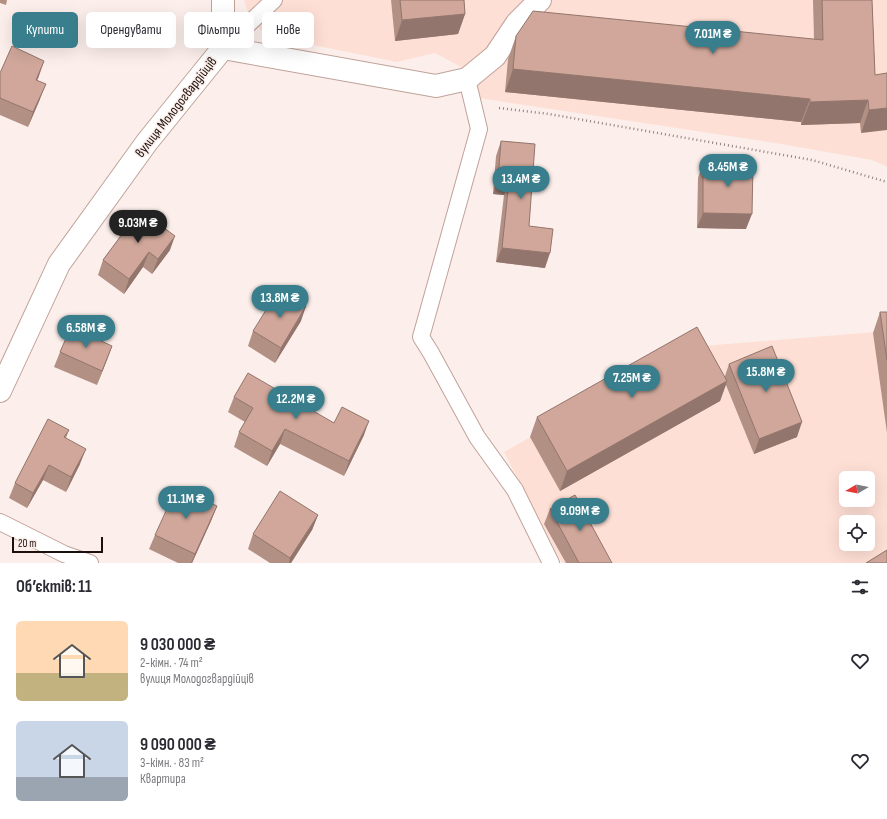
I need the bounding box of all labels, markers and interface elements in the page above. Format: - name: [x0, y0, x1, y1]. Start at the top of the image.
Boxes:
- chip: Купити: [12, 12, 78, 48]
- chip: Орендувати: [86, 12, 176, 48]
- chip: Фільтри: [184, 12, 254, 48]
- chip: Нове: [262, 12, 314, 48]
- pin: 7.01M ₴: [676, 21, 750, 55]
- text: 7.01M ₴: [694, 26, 732, 42]
- street label: вулиця Молодогвардійців: [132, 53, 221, 161]
- pin: 8.45M ₴: [691, 154, 765, 188]
- text: 8.45M ₴: [708, 159, 748, 175]
- pin: 13.4M ₴: [484, 166, 558, 200]
- text: 13.4M ₴: [502, 171, 540, 187]
- pin: 9.03M ₴: [101, 210, 175, 244]
- text: 9.03M ₴: [118, 215, 158, 231]
- pin: 13.8M ₴: [243, 285, 317, 319]
- text: 13.8M ₴: [261, 290, 299, 306]
- pin: 6.58M ₴: [49, 315, 123, 349]
- text: 6.58M ₴: [66, 320, 106, 336]
- pin: 15.8M ₴: [729, 359, 803, 393]
- text: 15.8M ₴: [747, 364, 785, 380]
- pin: 7.25M ₴: [595, 365, 669, 399]
- text: 7.25M ₴: [613, 370, 651, 386]
- pin: 12.2M ₴: [259, 386, 333, 420]
- text: 12.2M ₴: [277, 391, 315, 407]
- north arrow: [839, 471, 875, 507]
- map controls: [839, 471, 875, 551]
- pin: 11.1M ₴: [149, 486, 223, 520]
- text: 11.1M ₴: [167, 491, 205, 507]
- pin: 9.09M ₴: [543, 498, 617, 532]
- text: 9.09M ₴: [560, 503, 600, 519]
- button: locate: [839, 515, 875, 551]
- scale bar: [12, 535, 103, 554]
- text: 20 m: [18, 537, 36, 550]
- icon: filters: [849, 576, 871, 598]
- text: Об’єктів: 11: [16, 577, 92, 597]
- text: 9 030 000 ₴: [140, 635, 215, 655]
- icon: home: [48, 637, 96, 685]
- icon: heart: [849, 650, 871, 672]
- text: 2-кімн. · 74 m²: [140, 655, 203, 671]
- text: вулиця Молодогвардійців: [140, 671, 254, 687]
- text: 9 090 000 ₴: [140, 735, 216, 755]
- icon: home: [48, 737, 96, 785]
- icon: heart: [849, 750, 871, 772]
- text: 3-кімн. · 83 m²: [140, 755, 204, 771]
- text: Квартира: [140, 771, 186, 787]

